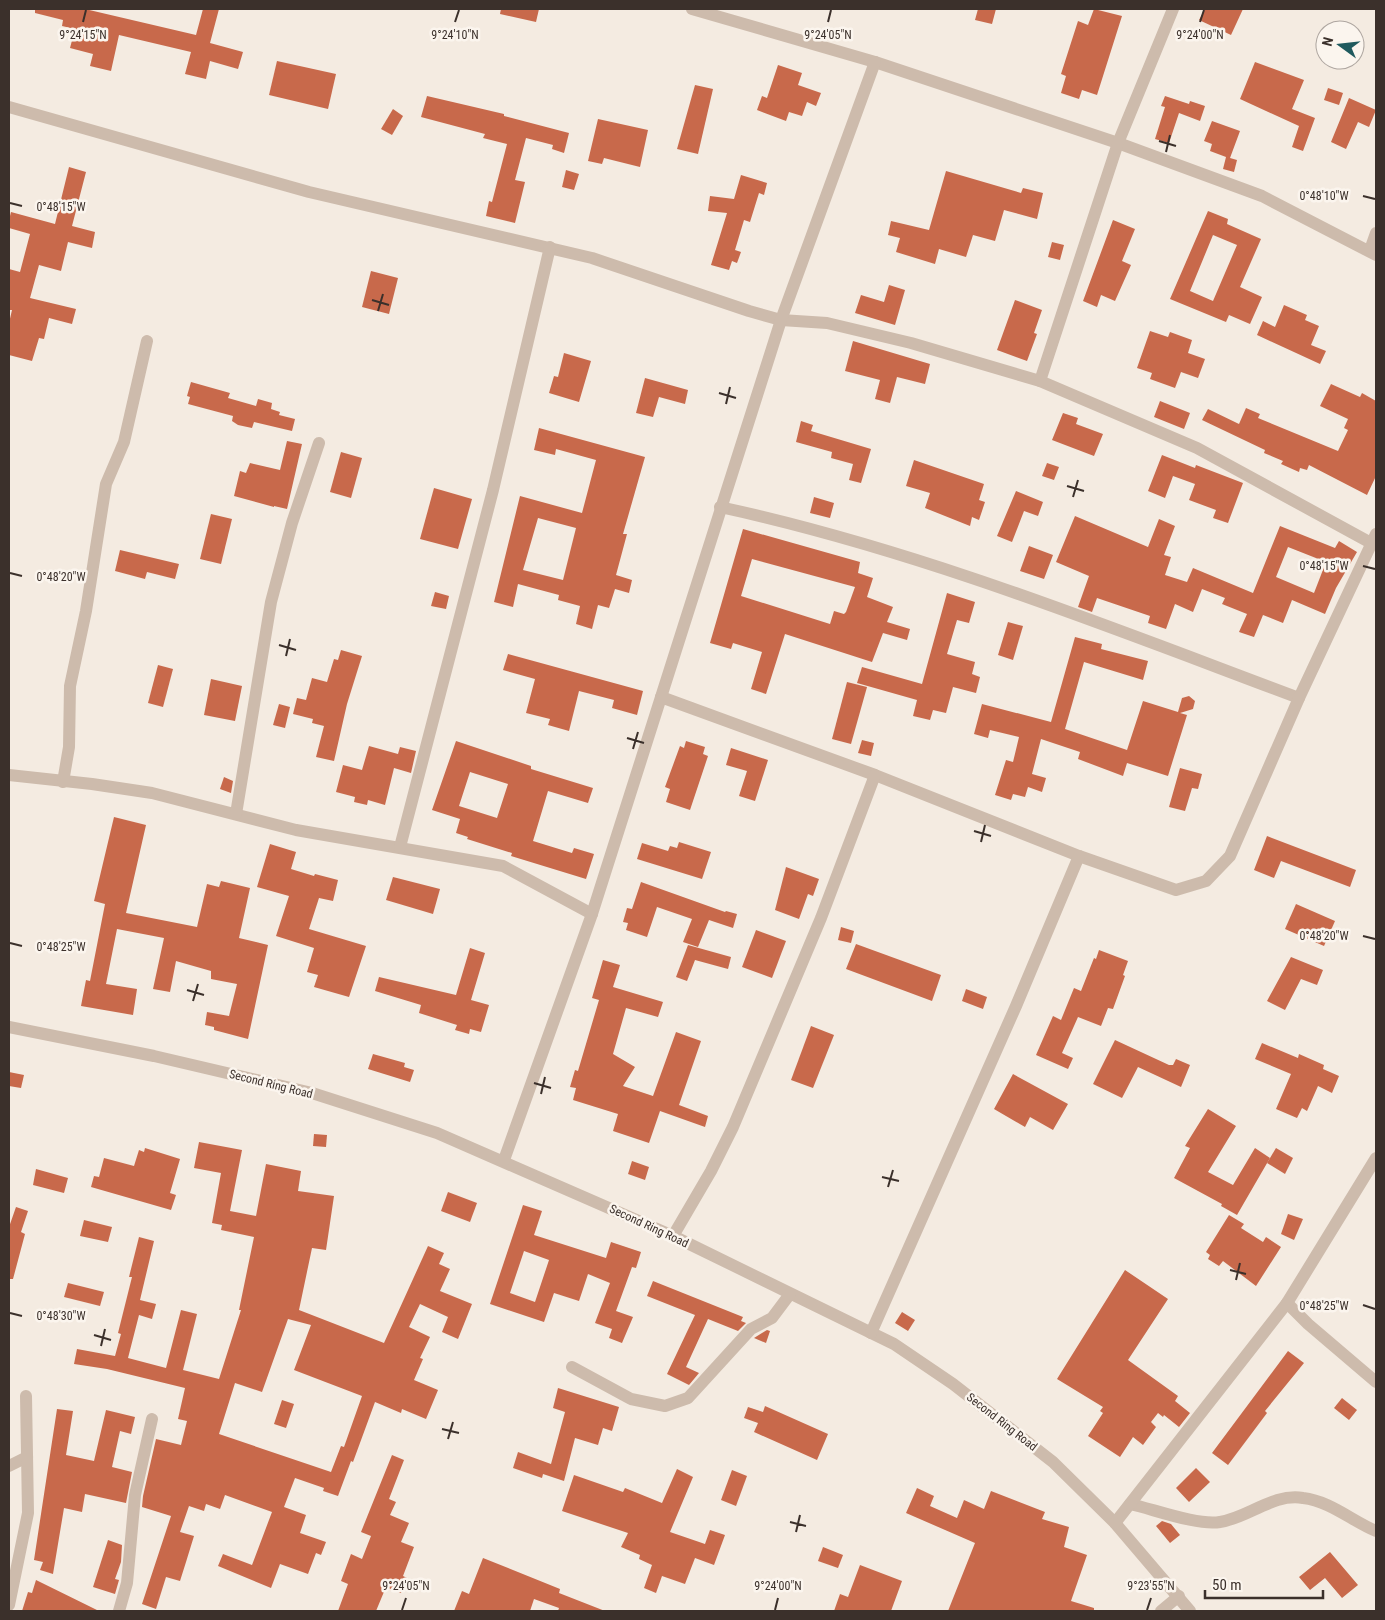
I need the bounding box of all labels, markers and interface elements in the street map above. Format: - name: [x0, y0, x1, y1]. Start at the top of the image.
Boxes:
- north arrow: [1315, 20, 1365, 70]
- text: 9°24'15"N: [59, 28, 107, 42]
- text: 9°24'10"N: [431, 28, 479, 42]
- text: 9°24'05"N: [804, 28, 852, 42]
- text: 9°24'00"N: [1176, 28, 1224, 42]
- text: N: [1319, 35, 1336, 48]
- text: 0°48'10"W: [1299, 189, 1349, 203]
- text: 0°48'15"W: [36, 200, 86, 214]
- text: 0°48'15"W: [1299, 559, 1349, 573]
- text: 0°48'20"W: [36, 570, 86, 584]
- text: 0°48'20"W: [1299, 929, 1349, 943]
- text: 0°48'25"W: [36, 940, 86, 954]
- street label: Second Ring Road: [228, 1067, 314, 1101]
- street label: Second Ring Road: [607, 1202, 691, 1250]
- text: 0°48'25"W: [1299, 1299, 1349, 1313]
- text: 0°48'30"W: [36, 1309, 86, 1323]
- street label: Second Ring Road: [964, 1390, 1040, 1454]
- scale bar: [1205, 1568, 1322, 1600]
- text: 50 m: [1212, 1576, 1242, 1594]
- text: 9°24'05"N: [382, 1579, 430, 1593]
- text: 9°24'00"N: [754, 1579, 802, 1593]
- text: 9°23'55"N: [1127, 1579, 1175, 1593]

